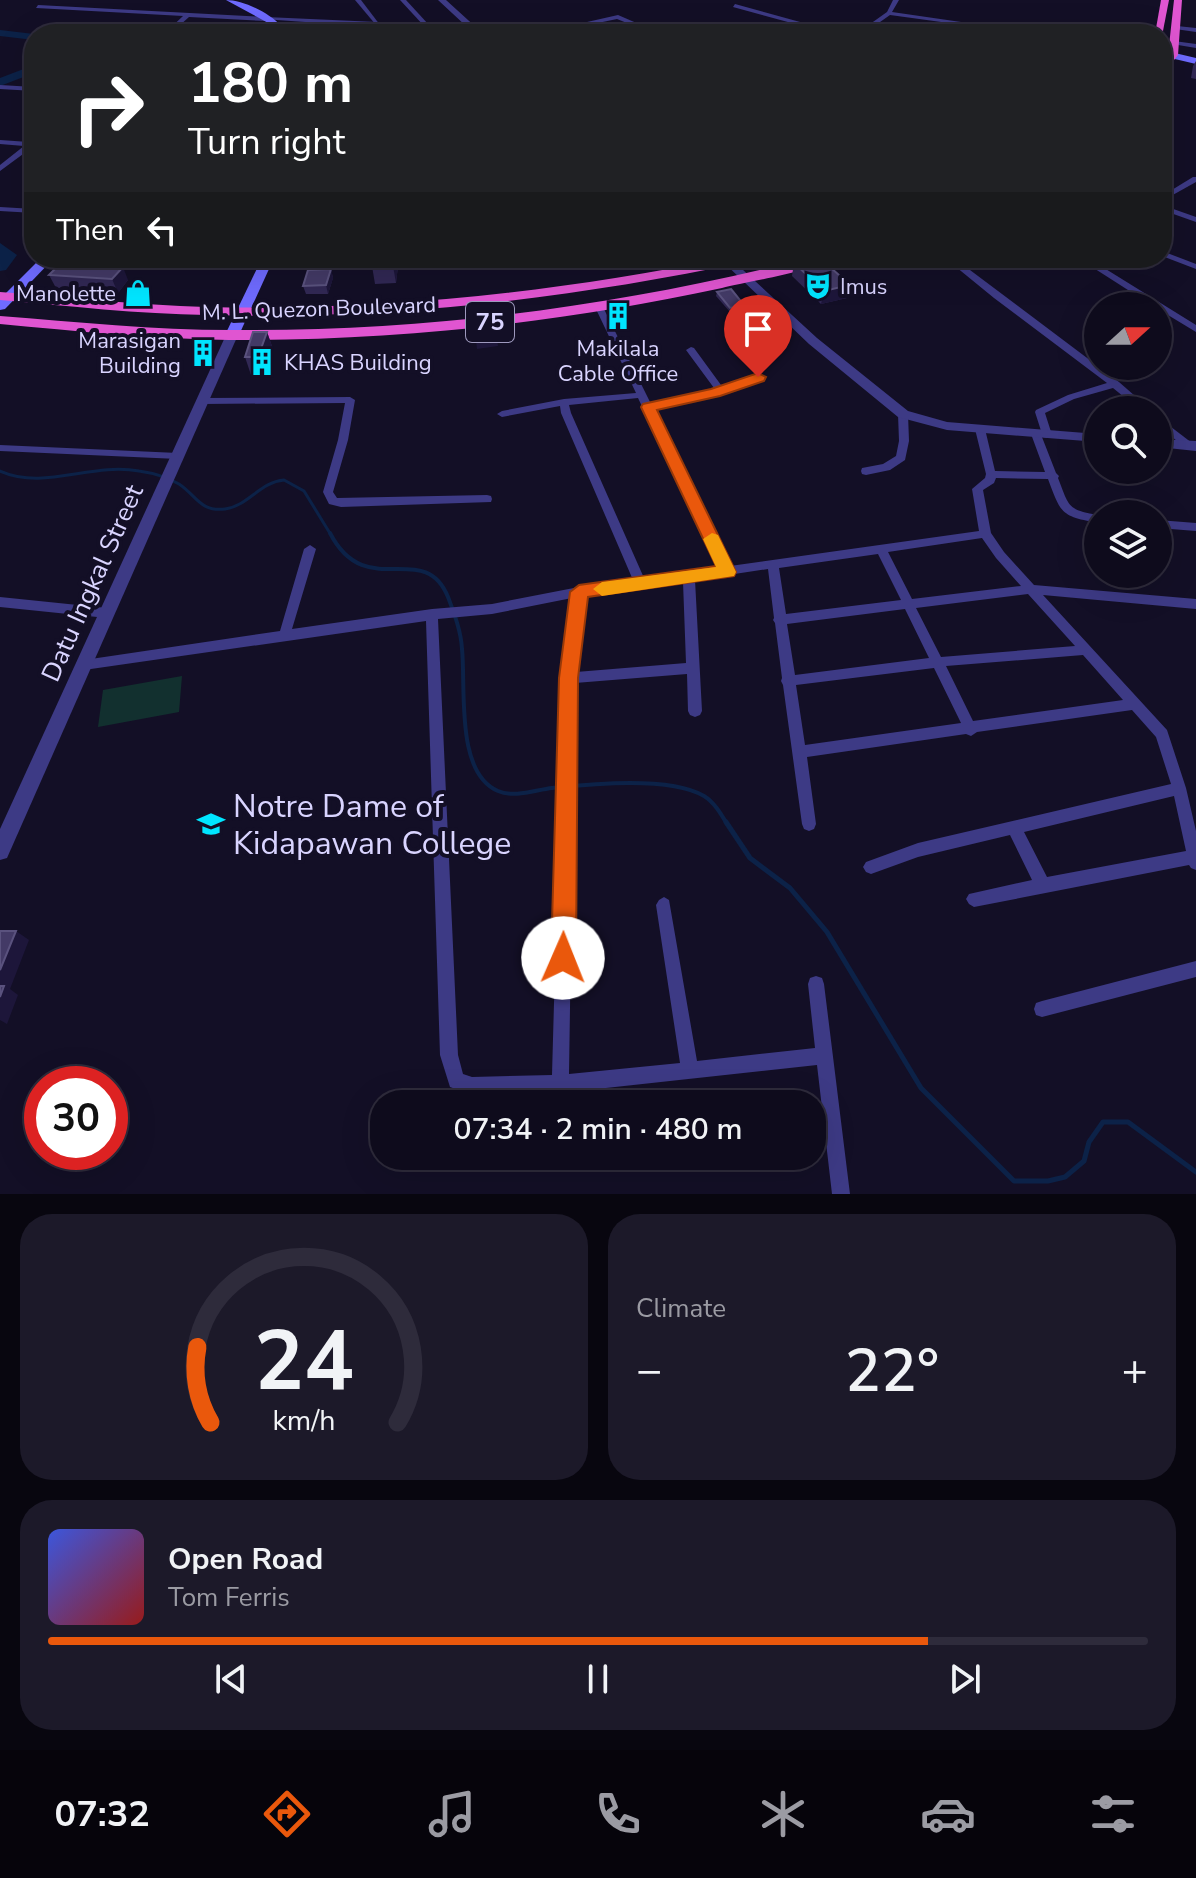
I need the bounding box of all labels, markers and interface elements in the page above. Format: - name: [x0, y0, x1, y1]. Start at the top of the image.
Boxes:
- text: 180 m: [188, 45, 353, 122]
- icon: right: [56, 56, 160, 160]
- text: Turn right: [188, 118, 345, 167]
- icon: left: [140, 208, 184, 252]
- text: Then: [56, 210, 124, 251]
- theatre icon: Imus: [803, 271, 833, 301]
- place label: Imus: [840, 272, 887, 302]
- shop icon: Manolette: [123, 278, 153, 308]
- place label: Manolette: [16, 279, 116, 309]
- street label: M. L. Quezon Boulevard: [201, 290, 437, 328]
- north arrow: [1084, 292, 1172, 380]
- map controls: [1084, 292, 1172, 588]
- pin: [724, 295, 792, 377]
- building icon: Makilala Cable Office: [603, 301, 633, 331]
- road number: 75: [466, 302, 514, 342]
- icon: arrive: [736, 307, 780, 351]
- place label: Marasigan Building: [78, 326, 181, 381]
- place label: Makilala Cable Office: [558, 334, 678, 389]
- building icon: Marasigan Building: [188, 338, 218, 368]
- building icon: KHAS Building: [247, 347, 277, 377]
- place label: KHAS Building: [284, 348, 432, 378]
- button: search: [1084, 396, 1172, 484]
- street label: Datu Ingkal Street: [33, 478, 152, 687]
- button: layers: [1084, 500, 1172, 588]
- place label: Notre Dame of Kidapawan College: [233, 785, 511, 865]
- school or university icon: Notre Dame of Kidapawan College: [196, 809, 226, 839]
- position arrow: [521, 916, 605, 1000]
- speed limit sign: 30: [24, 1066, 128, 1170]
- text: 07:34 · 2 min · 480 m: [453, 1109, 743, 1150]
- text: Climate: [636, 1291, 726, 1326]
- text: 24: [254, 1305, 354, 1418]
- text: 22°: [845, 1330, 939, 1412]
- text: −: [636, 1341, 662, 1401]
- text: +: [1122, 1341, 1148, 1401]
- text: km/h: [273, 1401, 335, 1440]
- text: Open Road: [168, 1539, 323, 1580]
- text: Tom Ferris: [168, 1580, 290, 1615]
- icon: previous: [209, 1657, 253, 1701]
- icon: pause: [576, 1657, 620, 1701]
- icon: next: [943, 1657, 987, 1701]
- icon: directions: [259, 1786, 315, 1842]
- icon: music: [424, 1786, 480, 1842]
- icon: phone: [590, 1786, 646, 1842]
- icon: climate: [755, 1786, 811, 1842]
- icon: car: [920, 1786, 976, 1842]
- icon: filters: [1085, 1786, 1141, 1842]
- text: 07:32: [55, 1790, 150, 1839]

